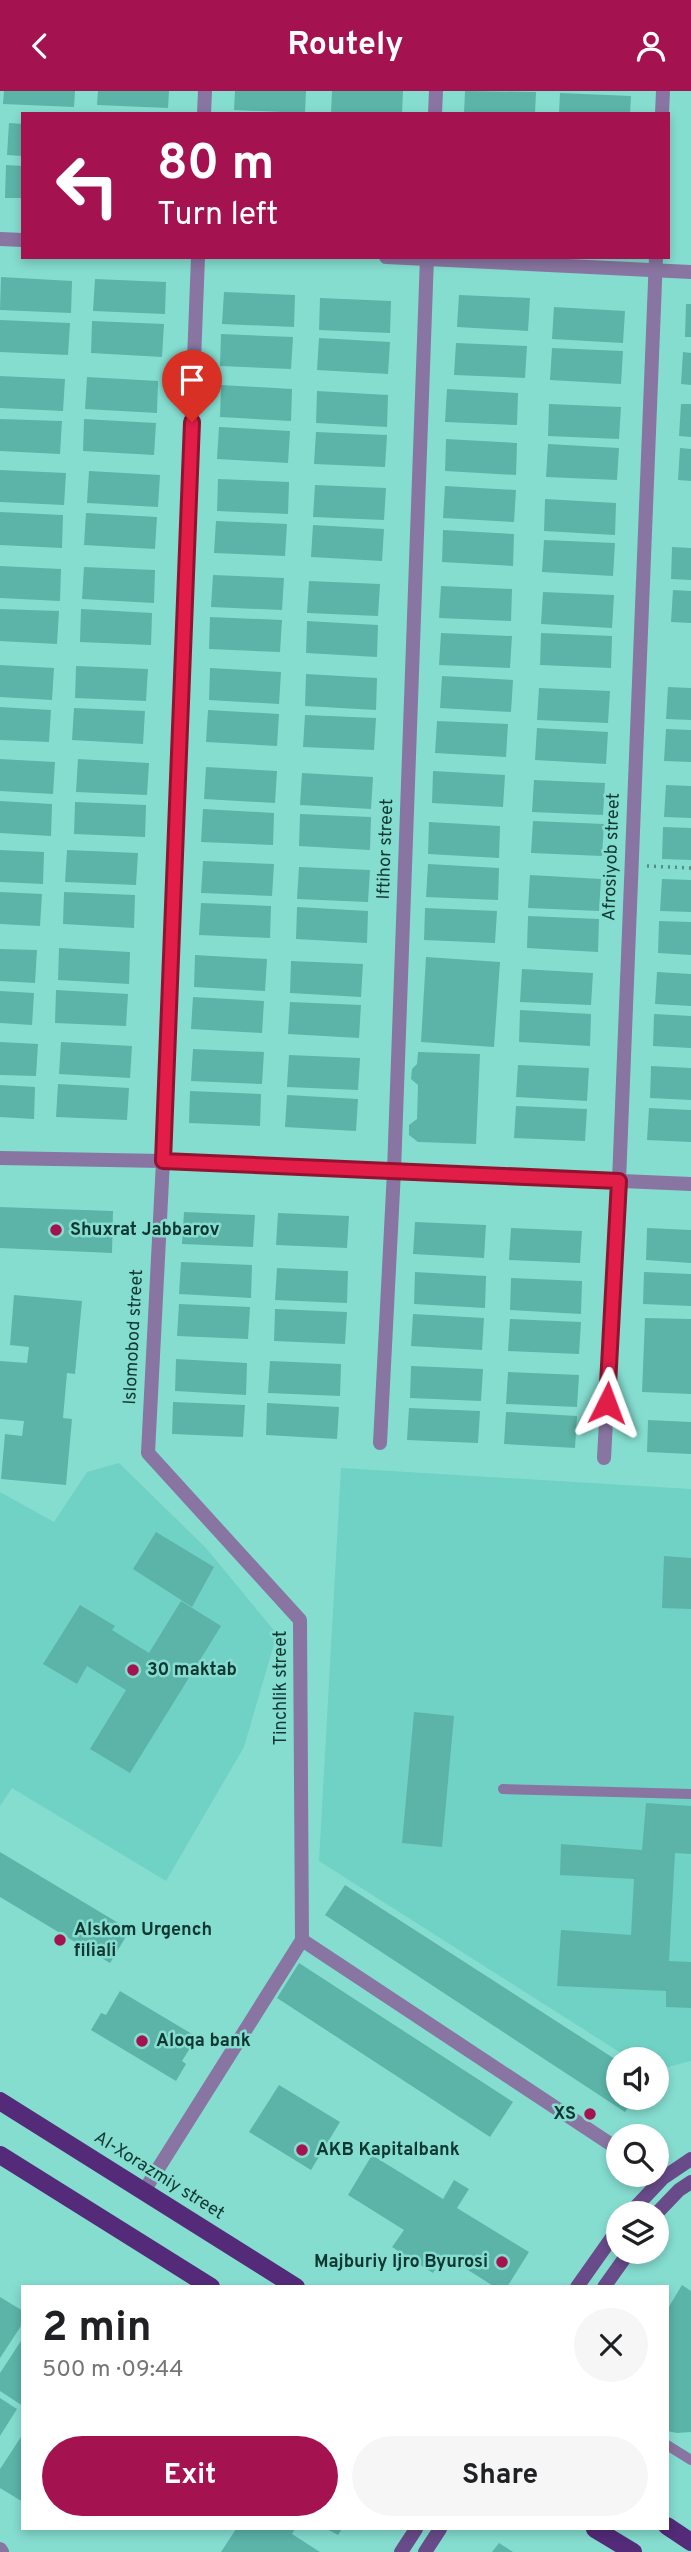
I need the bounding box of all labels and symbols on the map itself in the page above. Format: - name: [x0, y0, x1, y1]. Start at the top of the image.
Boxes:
- pin: [162, 350, 222, 422]
- street label: Afrosiyob street: [598, 792, 626, 922]
- street label: Iftihor street: [373, 798, 399, 900]
- place label: Shuxrat Jabbarov: [70, 1219, 220, 1242]
- marker: Shuxrat Jabbarov: [48, 1222, 64, 1238]
- street label: Islomobod street: [119, 1269, 149, 1405]
- position arrow: [570, 1366, 644, 1440]
- street label: Tinchlik street: [270, 1631, 293, 1745]
- place label: 30 maktab: [147, 1659, 237, 1682]
- marker: 30 maktab: [125, 1662, 141, 1678]
- place label: Alskom Urgench filiali: [74, 1919, 212, 1963]
- marker: Alskom Urgench filiali: [52, 1932, 68, 1948]
- place label: Aloqa bank: [156, 2030, 251, 2053]
- marker: Aloqa bank: [134, 2033, 150, 2049]
- place label: XS: [553, 2103, 576, 2126]
- marker: XS: [582, 2106, 598, 2122]
- street label: Al-Xorazmiy street: [89, 2127, 229, 2225]
- place label: AKB Kapitalbank: [316, 2139, 460, 2162]
- marker: AKB Kapitalbank: [294, 2142, 310, 2158]
- place label: Majburiy Ijro Byurosi: [314, 2251, 488, 2274]
- marker: Majburiy Ijro Byurosi: [494, 2254, 510, 2270]

